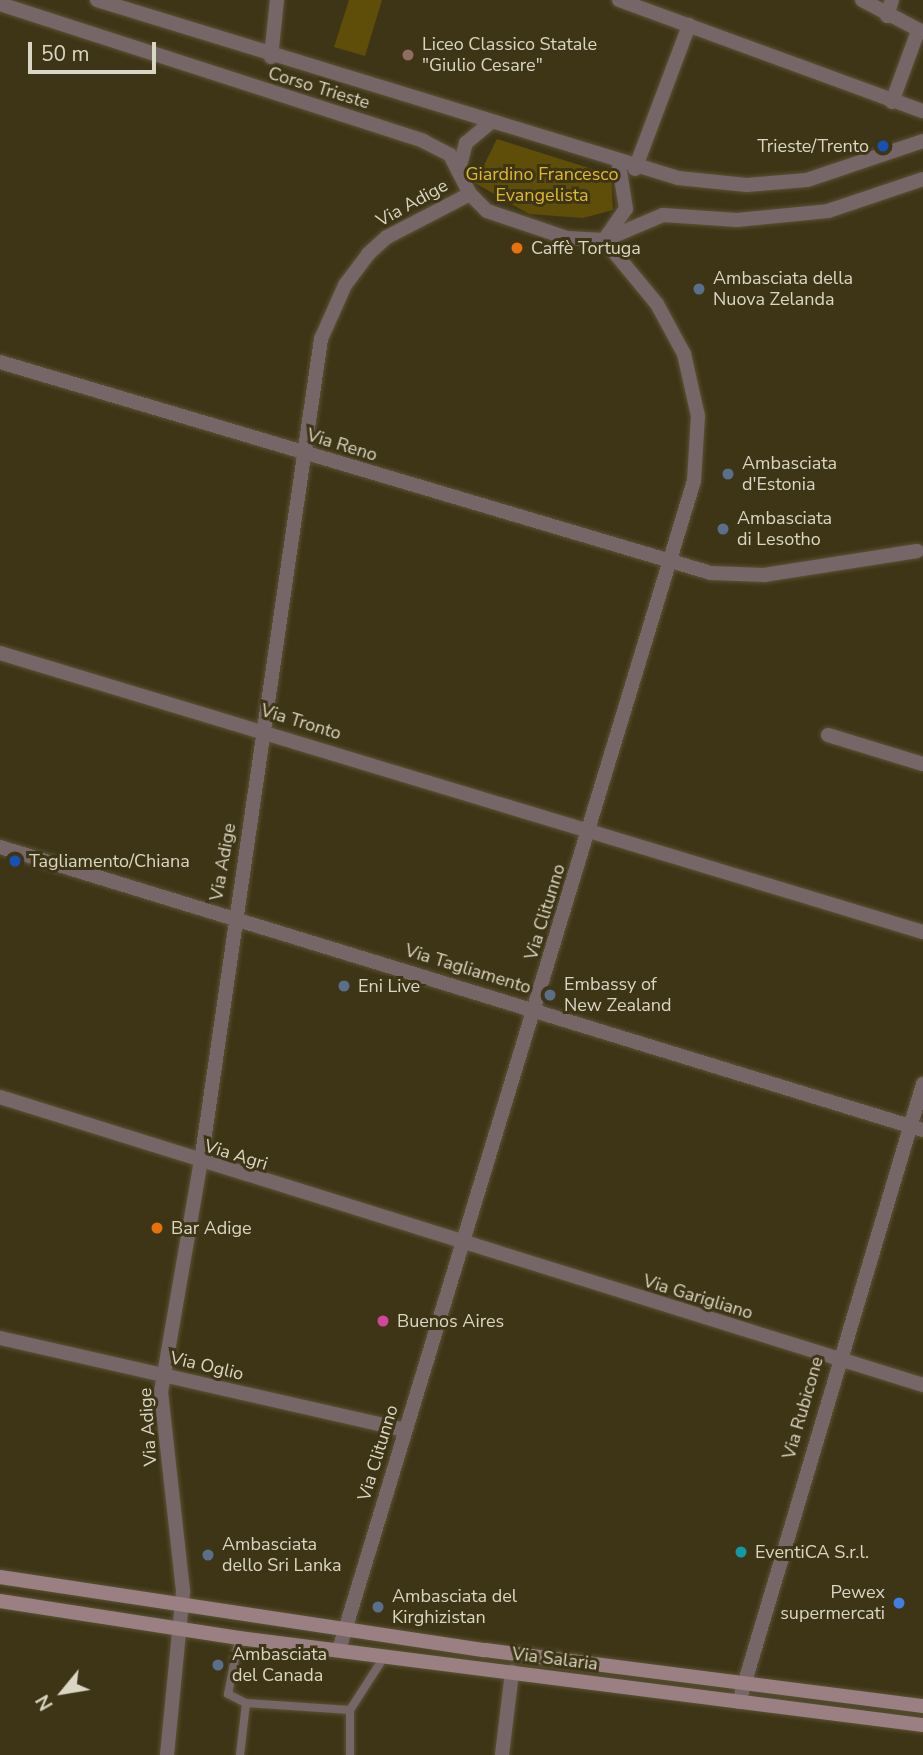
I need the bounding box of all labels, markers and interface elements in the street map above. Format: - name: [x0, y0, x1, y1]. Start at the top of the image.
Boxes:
- scale bar: [32, 28, 159, 72]
- place label: Liceo Classico Statale "Giulio Cesare": [422, 34, 597, 76]
- text: 50 m: [41, 40, 90, 68]
- marker: Liceo Classico Statale "Giulio Cesare": [400, 47, 416, 63]
- street label: Corso Trieste: [266, 62, 372, 114]
- place label: Trieste/Trento: [757, 135, 869, 157]
- marker: Trieste/Trento: [875, 138, 891, 154]
- park label: Giardino Francesco Evangelista: [466, 164, 618, 206]
- street label: Via Adige: [372, 175, 452, 231]
- place label: Caffè Tortuga: [531, 237, 641, 259]
- marker: Caffè Tortuga: [509, 240, 525, 256]
- place label: Ambasciata della Nuova Zelanda: [713, 268, 853, 310]
- marker: Ambasciata della Nuova Zelanda: [691, 281, 707, 297]
- street label: Via Reno: [304, 424, 380, 466]
- place label: Ambasciata d'Estonia: [742, 453, 837, 496]
- marker: Ambasciata d'Estonia: [720, 466, 736, 482]
- place label: Ambasciata di Lesotho: [737, 508, 832, 550]
- marker: Ambasciata di Lesotho: [715, 521, 731, 537]
- street label: Via Tronto: [258, 700, 344, 744]
- street label: Via Adige: [206, 821, 240, 903]
- place label: Tagliamento/Chiana: [29, 850, 190, 872]
- marker: Tagliamento/Chiana: [7, 853, 23, 869]
- street label: Via Clitunno: [520, 861, 570, 963]
- street label: Via Tagliamento: [402, 940, 534, 998]
- place label: Embassy of New Zealand: [564, 974, 672, 1016]
- place label: Eni Live: [358, 975, 420, 997]
- marker: Eni Live: [336, 978, 352, 994]
- marker: Embassy of New Zealand: [542, 987, 558, 1003]
- street label: Via Agri: [202, 1135, 270, 1175]
- place label: Bar Adige: [171, 1217, 252, 1239]
- marker: Bar Adige: [149, 1220, 165, 1236]
- street label: Via Garigliano: [640, 1270, 756, 1324]
- place label: Buenos Aires: [397, 1310, 504, 1332]
- marker: Buenos Aires: [375, 1313, 391, 1329]
- street label: Via Oglio: [168, 1347, 246, 1385]
- street label: Via Rubicone: [778, 1354, 828, 1462]
- street label: Via Adige: [134, 1387, 162, 1467]
- street label: Via Clitunno: [353, 1402, 403, 1504]
- place label: Ambasciata dello Sri Lanka: [222, 1534, 342, 1576]
- place label: EventiCA S.r.l.: [755, 1541, 869, 1563]
- marker: EventiCA S.r.l.: [733, 1544, 749, 1560]
- marker: Ambasciata dello Sri Lanka: [200, 1547, 216, 1563]
- place label: Pewex supermercati: [780, 1582, 885, 1624]
- place label: Ambasciata del Kirghizistan: [392, 1586, 517, 1628]
- marker: Pewex supermercati: [891, 1595, 907, 1611]
- marker: Ambasciata del Kirghizistan: [370, 1599, 386, 1615]
- street label: Via Salaria: [511, 1643, 599, 1675]
- place label: Ambasciata del Canada: [232, 1644, 327, 1686]
- north arrow: [28, 1657, 98, 1727]
- marker: Ambasciata del Canada: [210, 1657, 226, 1673]
- text: N: [30, 1690, 60, 1715]

